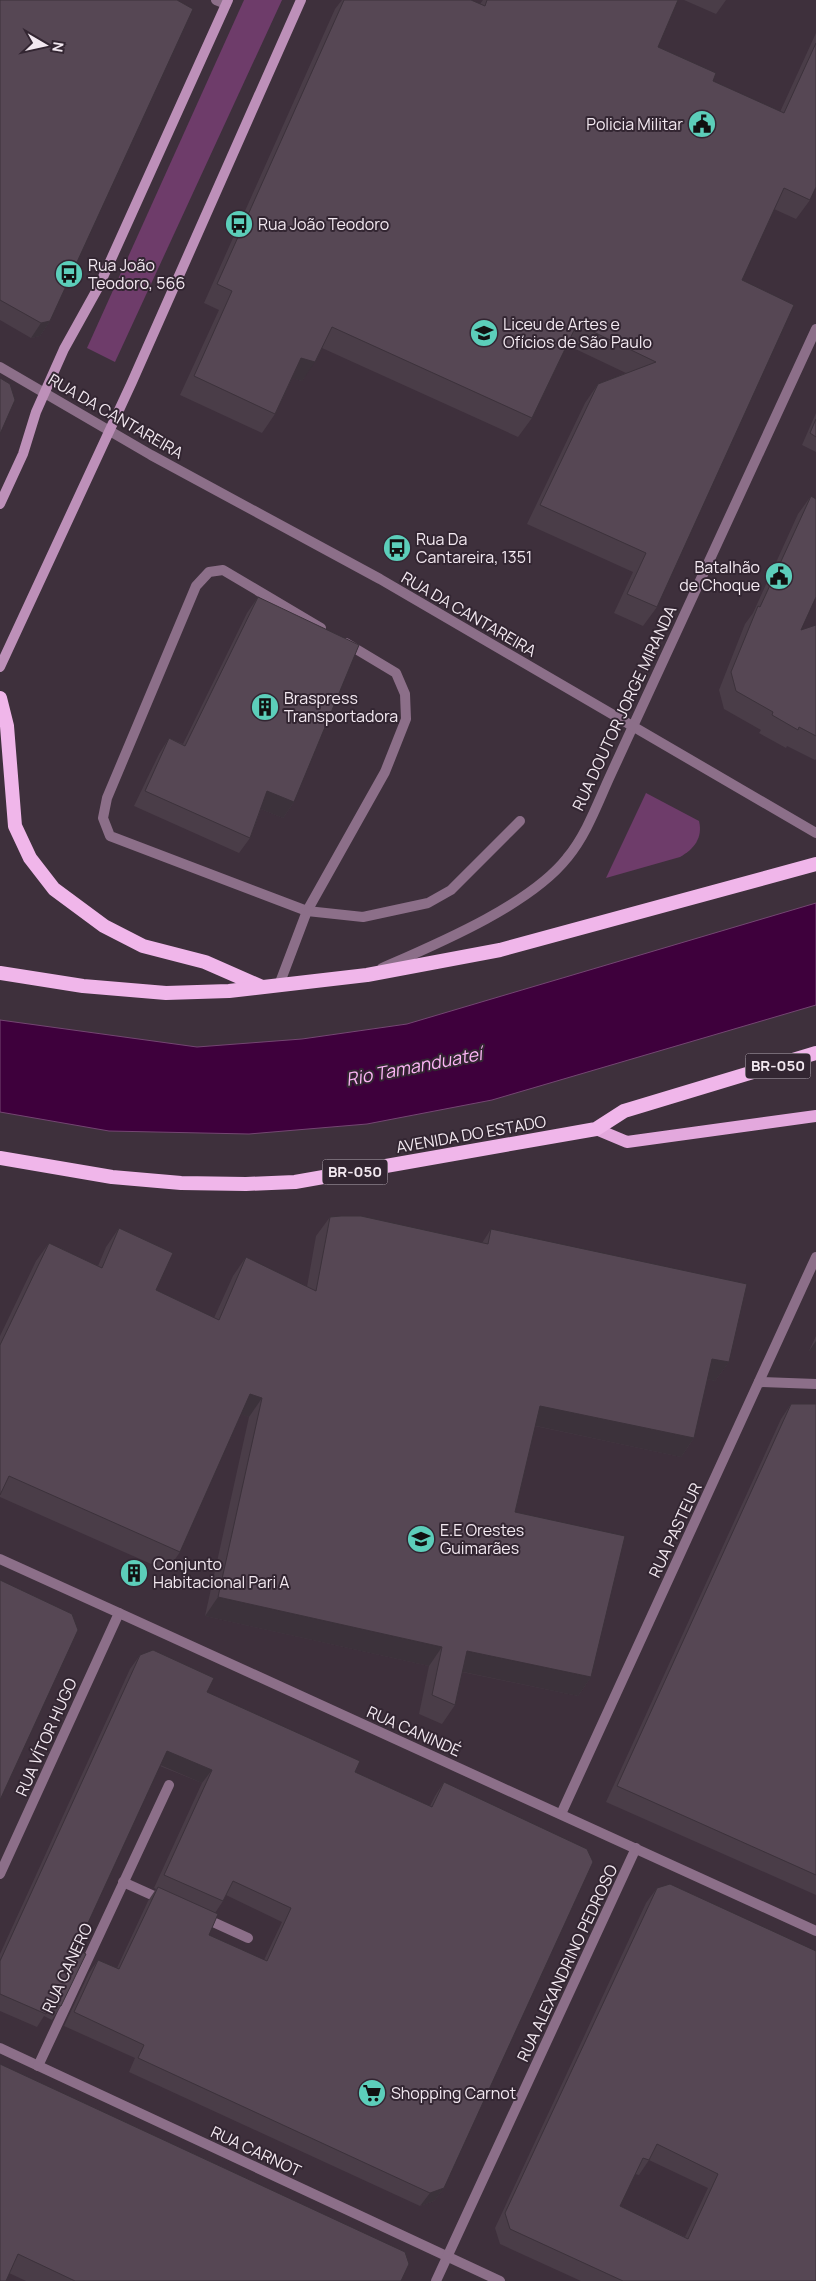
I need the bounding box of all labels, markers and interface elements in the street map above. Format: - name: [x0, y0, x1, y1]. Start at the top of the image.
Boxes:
- north arrow: [20, 20, 70, 70]
- text: N: [48, 41, 69, 54]
- public building icon: Policia Militar: [687, 109, 717, 139]
- place label: Policia Militar: [586, 113, 683, 135]
- bus stop icon: Rua João Teodoro: [224, 209, 254, 239]
- place label: Rua João Teodoro: [258, 213, 389, 235]
- place label: Rua João Teodoro, 566: [88, 254, 185, 294]
- bus stop icon: Rua João Teodoro, 566: [54, 259, 84, 289]
- place label: Liceu de Artes e Ofícios de São Paulo: [503, 313, 652, 353]
- school or university icon: Liceu de Artes e Ofícios de São Paulo: [469, 318, 499, 348]
- street label: RUA DA CANTAREIRA: [44, 368, 188, 464]
- place label: Rua Da Cantareira, 1351: [416, 528, 532, 568]
- bus stop icon: Rua Da Cantareira, 1351: [382, 533, 412, 563]
- place label: Batalhão de Choque: [679, 556, 760, 596]
- public building icon: Batalhão de Choque: [764, 561, 794, 591]
- street label: RUA DA CANTAREIRA: [397, 566, 541, 662]
- street label: RUA DOUTOR JORGE MIRANDA: [567, 602, 681, 814]
- place label: Braspress Transportadora: [284, 687, 398, 727]
- building icon: Braspress Transportadora: [250, 692, 280, 722]
- water label: Rio Tamanduateí: [344, 1040, 488, 1091]
- road number: BR-050: [746, 1054, 810, 1078]
- street label: AVENIDA DO ESTADO: [394, 1110, 548, 1158]
- road number: BR-050: [322, 1160, 388, 1184]
- street label: RUA PASTEUR: [643, 1479, 707, 1581]
- place label: E.E Orestes Guimarães: [440, 1519, 524, 1559]
- school or university icon: E.E Orestes Guimarães: [406, 1524, 436, 1554]
- place label: Conjunto Habitacional Pari A: [153, 1553, 290, 1593]
- building icon: Conjunto Habitacional Pari A: [119, 1558, 149, 1588]
- street label: RUA VÍTOR HUGO: [10, 1674, 82, 1799]
- street label: RUA CANINDÉ: [363, 1700, 465, 1762]
- street label: RUA ALEXANDRINO PEDROSO: [512, 1860, 623, 2065]
- street label: RUA CANERO: [36, 1919, 98, 2017]
- supermarket icon: Shopping Carnot: [357, 2078, 387, 2108]
- place label: Shopping Carnot: [391, 2082, 516, 2104]
- street label: RUA CARNOT: [207, 2120, 305, 2182]

